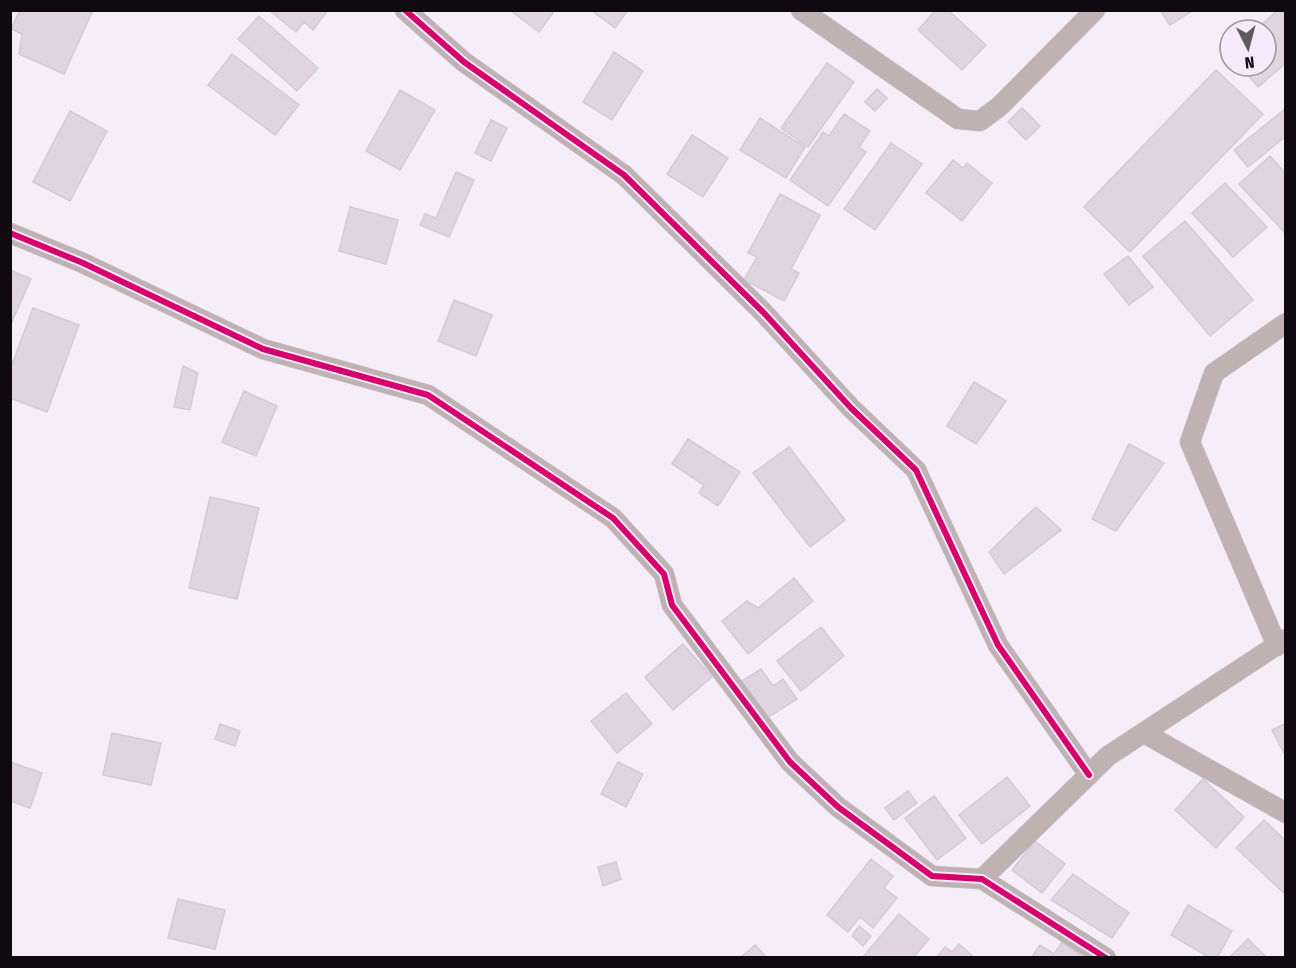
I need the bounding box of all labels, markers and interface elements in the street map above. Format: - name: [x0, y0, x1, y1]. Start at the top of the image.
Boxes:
- north arrow: [1218, 18, 1278, 78]
- text: N: [1244, 52, 1255, 72]

